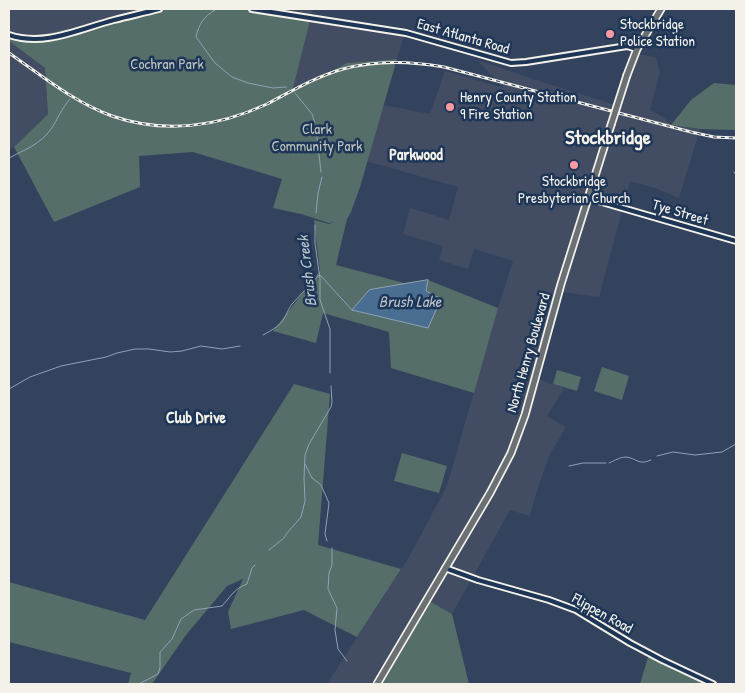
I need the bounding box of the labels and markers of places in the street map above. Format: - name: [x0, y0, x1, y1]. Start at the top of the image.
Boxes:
- place label: Stockbridge Police Station: [620, 16, 695, 51]
- marker: Stockbridge Police Station: [604, 28, 616, 40]
- place label: Henry County Station 9 Fire Station: [460, 89, 577, 124]
- marker: Henry County Station 9 Fire Station: [444, 101, 456, 113]
- marker: Stockbridge Presbyterian Church: [568, 159, 580, 171]
- place label: Stockbridge Presbyterian Church: [518, 173, 630, 208]

